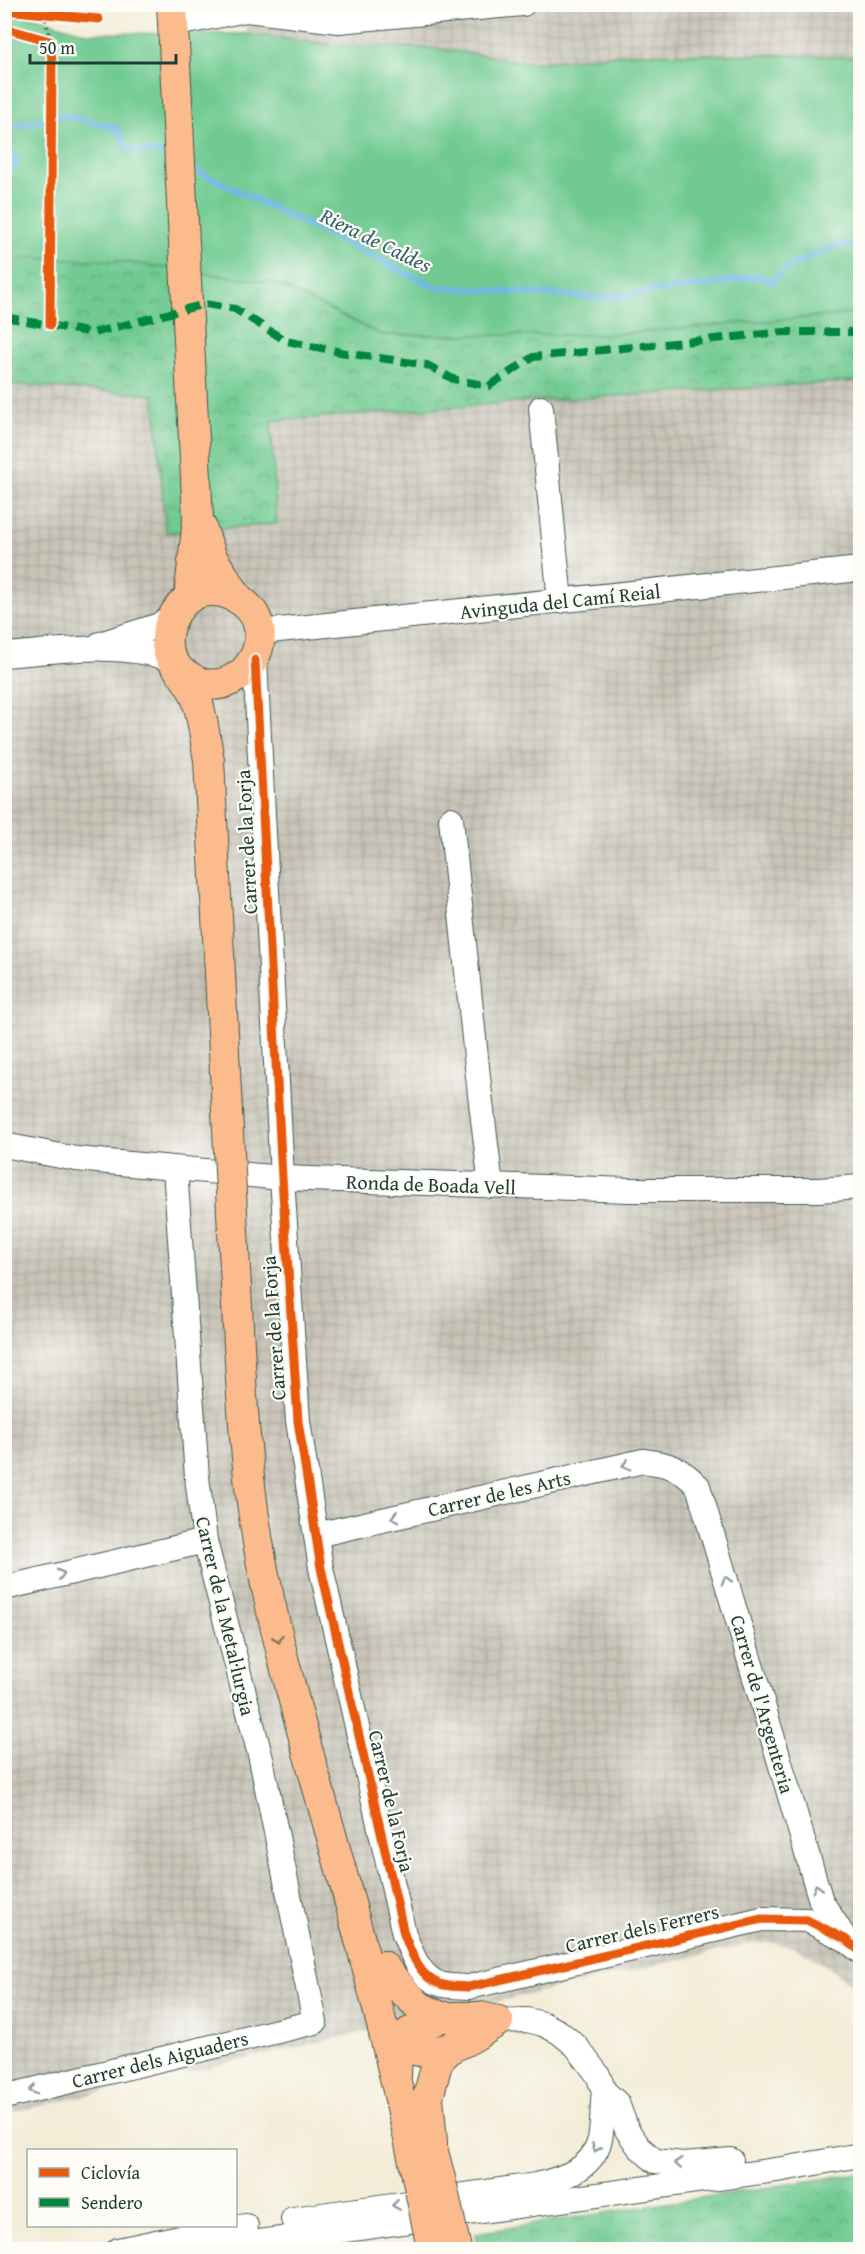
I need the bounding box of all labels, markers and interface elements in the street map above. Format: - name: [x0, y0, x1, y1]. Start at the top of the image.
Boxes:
- scale bar: [30, 27, 176, 65]
- text: 50 m: [39, 34, 75, 61]
- water label: Riera de Caldes: [314, 199, 437, 280]
- street label: Avinguda del Camí Reial: [458, 576, 662, 626]
- street label: Carrer de la Forja: [228, 768, 264, 915]
- street label: Ronda de Boada Vell: [346, 1167, 517, 1201]
- street label: Carrer de la Forja: [253, 1254, 293, 1401]
- one-way arrow: [621, 1458, 631, 1471]
- street label: Carrer de les Arts: [425, 1462, 573, 1524]
- one-way arrow: [390, 1510, 400, 1523]
- street label: Carrer de la Metal·lurgia: [189, 1514, 263, 1719]
- one-way arrow: [56, 1569, 66, 1582]
- one-way arrow: [721, 1575, 733, 1586]
- street label: Carrer de l'Argenteria: [724, 1611, 803, 1797]
- one-way arrow: [271, 1634, 284, 1644]
- street label: Carrer de la Forja: [362, 1727, 423, 1875]
- one-way arrow: [812, 1883, 824, 1894]
- street label: Carrer dels Ferrers: [562, 1896, 722, 1960]
- street label: Carrer dels Aiguaders: [69, 2023, 251, 2095]
- one-way arrow: [29, 2083, 39, 2096]
- one-way arrow: [591, 2141, 603, 2152]
- legend: [27, 2149, 237, 2227]
- one-way arrow: [673, 2157, 682, 2170]
- text: Ciclovía: [81, 2159, 140, 2186]
- text: Sendero: [81, 2189, 143, 2216]
- one-way arrow: [391, 2198, 400, 2210]

